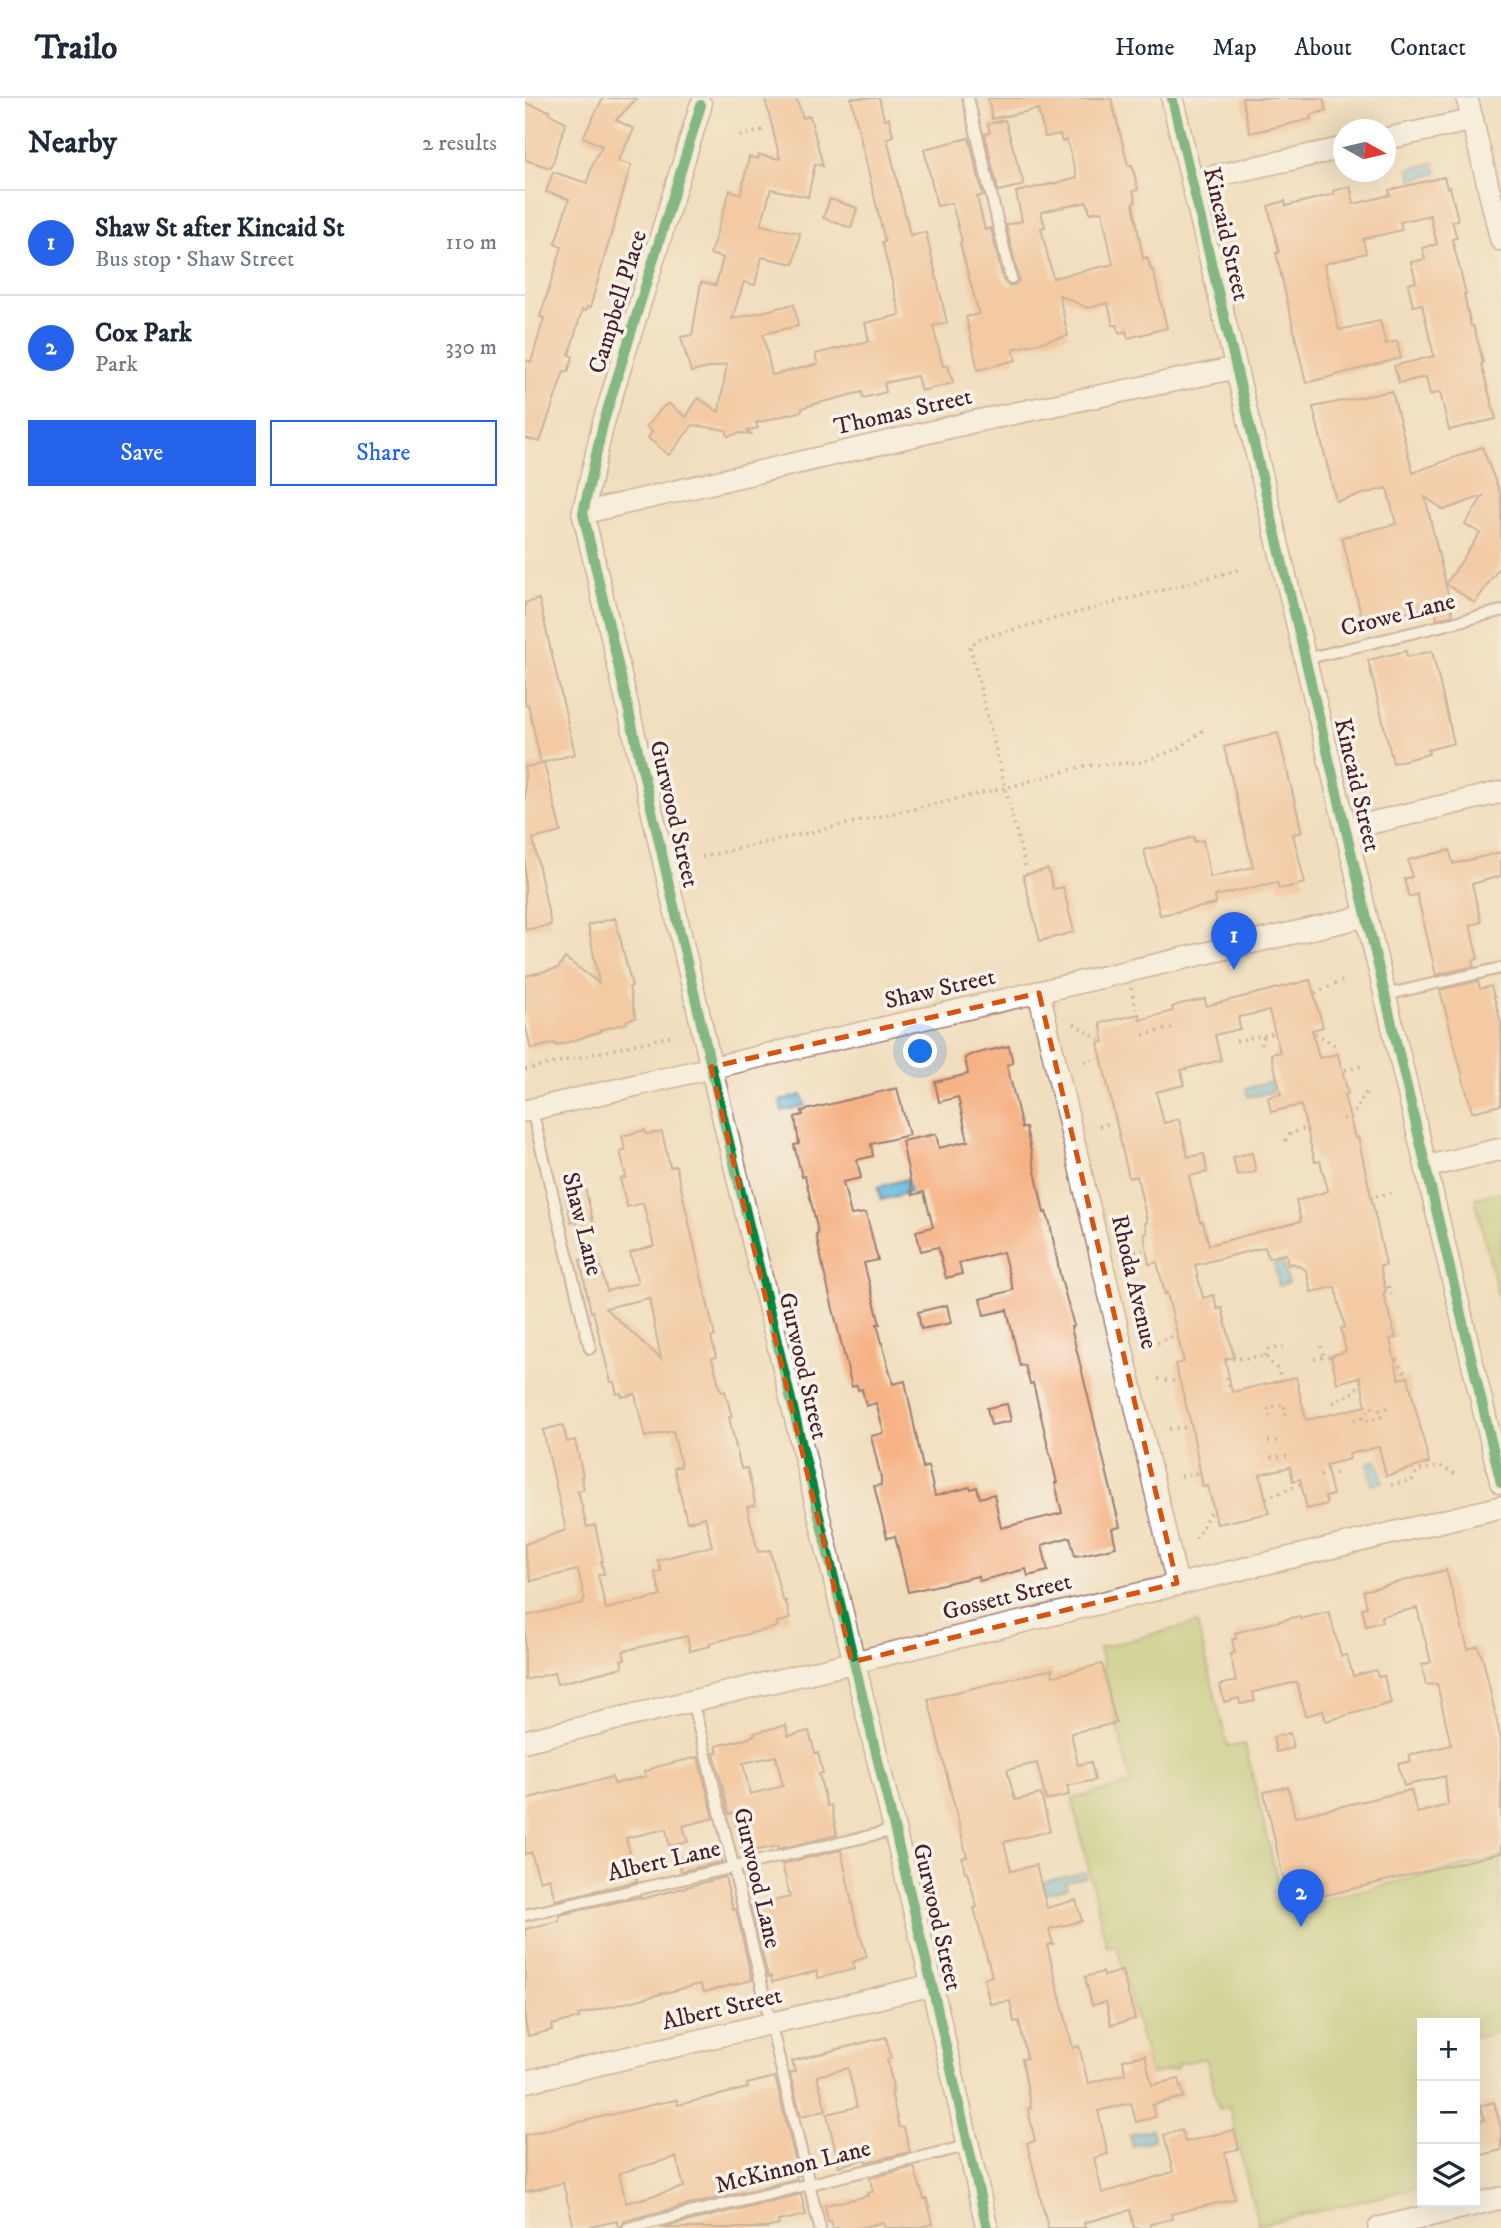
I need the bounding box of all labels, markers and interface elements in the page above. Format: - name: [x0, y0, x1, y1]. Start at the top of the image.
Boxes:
- text: Trailo: [35, 28, 117, 69]
- text: Home: [1115, 33, 1174, 63]
- text: Map: [1212, 33, 1257, 63]
- text: About: [1295, 33, 1352, 63]
- text: Contact: [1390, 33, 1466, 63]
- north arrow: [1333, 119, 1396, 182]
- text: Nearby: [28, 125, 117, 162]
- text: 2 results: [422, 129, 497, 158]
- street label: Kincaid Street: [1196, 164, 1256, 304]
- text: Shaw St after Kincaid St: [95, 212, 345, 245]
- street label: Campbell Place: [582, 227, 654, 377]
- text: 1: [47, 228, 55, 257]
- text: 110 m: [446, 228, 497, 257]
- text: Bus stop · Shaw Street: [95, 245, 294, 274]
- text: Cox Park: [95, 317, 192, 350]
- text: 2: [45, 333, 57, 362]
- text: 330 m: [445, 333, 497, 362]
- text: Park: [95, 350, 138, 379]
- street label: Thomas Street: [831, 382, 975, 442]
- button: Save: [28, 420, 256, 486]
- button: Share: [270, 420, 497, 486]
- street label: Crowe Lane: [1338, 586, 1458, 644]
- street label: Kincaid Street: [1327, 715, 1387, 855]
- street label: Gurwood Street: [643, 738, 706, 891]
- pin: 1: [1211, 912, 1257, 970]
- street label: Shaw Street: [882, 962, 998, 1016]
- your location: [903, 1034, 937, 1068]
- street label: Shaw Lane: [555, 1169, 609, 1279]
- street label: Rhoda Avenue: [1104, 1212, 1164, 1352]
- street label: Gurwood Street: [772, 1290, 835, 1443]
- street label: Gossett Street: [939, 1566, 1075, 1627]
- street label: Gurwood Lane: [726, 1805, 788, 1951]
- street label: Albert Lane: [604, 1833, 724, 1889]
- street label: Gurwood Street: [906, 1841, 969, 1994]
- pin: 2: [1278, 1869, 1324, 1927]
- street label: Albert Street: [659, 1981, 785, 2037]
- map controls: [1417, 2018, 1480, 2207]
- button: +: [1417, 2018, 1480, 2081]
- button: −: [1417, 2081, 1480, 2144]
- street label: McKinnon Lane: [712, 2133, 874, 2201]
- button: layers: [1417, 2144, 1480, 2207]

